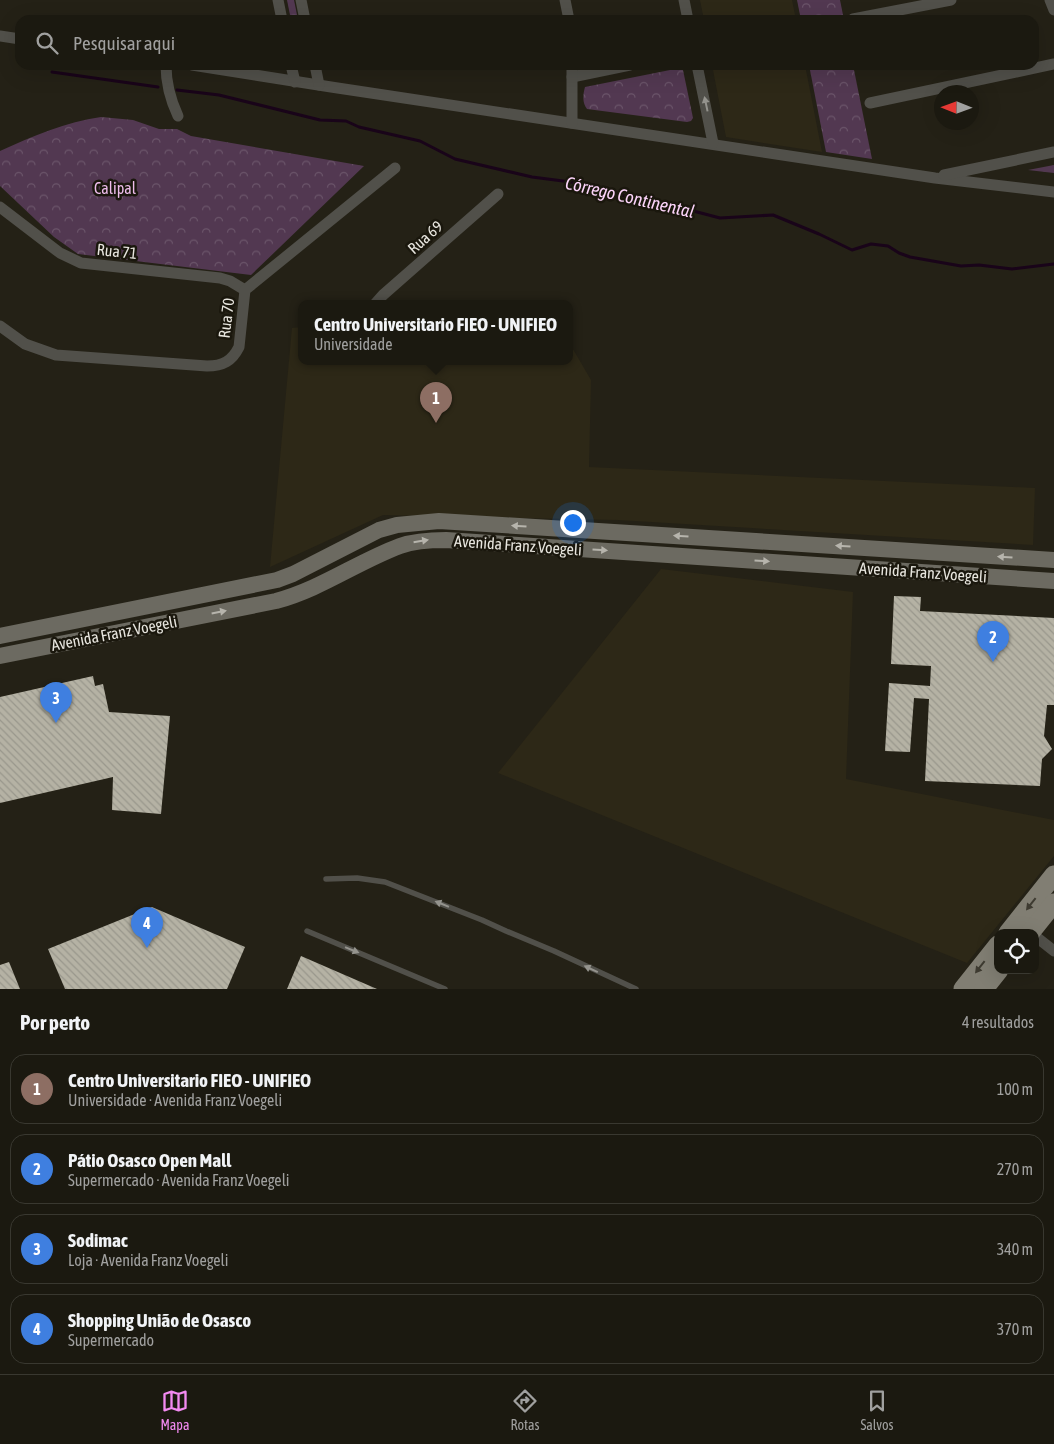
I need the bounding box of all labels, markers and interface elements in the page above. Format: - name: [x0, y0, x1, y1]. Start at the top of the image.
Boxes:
- search box: [15, 15, 1039, 70]
- icon: search: [33, 29, 61, 57]
- text: Pesquisar aqui: [73, 32, 175, 54]
- north arrow: [934, 85, 979, 130]
- one-way arrow: [701, 96, 709, 112]
- water label: Córrego Continental: [563, 172, 697, 222]
- park label: Calipal: [94, 179, 137, 198]
- street label: Rua 69: [404, 217, 446, 257]
- street label: Rua 71: [96, 240, 138, 262]
- street label: Rua 70: [215, 297, 237, 339]
- popup: [298, 300, 573, 365]
- text: Centro Universitario FIEO - UNIFIEO: [314, 313, 557, 335]
- text: Universidade: [314, 335, 392, 353]
- pin: 1: [420, 382, 452, 423]
- your location: [560, 510, 586, 536]
- one-way arrow: [511, 522, 527, 530]
- street label: Avenida Franz Voegeli: [454, 532, 582, 559]
- one-way arrow: [673, 532, 689, 540]
- one-way arrow: [413, 537, 429, 545]
- one-way arrow: [835, 542, 851, 550]
- one-way arrow: [593, 547, 609, 555]
- one-way arrow: [997, 552, 1013, 560]
- one-way arrow: [755, 558, 771, 566]
- street label: Avenida Franz Voegeli: [859, 559, 987, 586]
- one-way arrow: [212, 608, 228, 616]
- street label: Avenida Franz Voegeli: [50, 612, 179, 655]
- pin: 2: [977, 621, 1009, 662]
- pin: 3: [40, 682, 72, 723]
- one-way arrow: [1025, 897, 1036, 910]
- one-way arrow: [435, 900, 450, 907]
- pin: 4: [131, 907, 163, 948]
- map controls: [994, 929, 1039, 974]
- button: locate: [994, 929, 1039, 974]
- one-way arrow: [345, 946, 360, 954]
- one-way arrow: [975, 960, 986, 973]
- one-way arrow: [584, 965, 598, 973]
- text: Por perto: [20, 1010, 90, 1034]
- text: 4 resultados: [962, 1013, 1034, 1031]
- text: Centro Universitario FIEO - UNIFIEO: [68, 1069, 311, 1091]
- text: 1: [33, 1080, 41, 1098]
- text: 100 m: [997, 1080, 1033, 1098]
- text: Universidade · Avenida Franz Voegeli: [68, 1091, 282, 1109]
- text: Pátio Osasco Open Mall: [68, 1149, 231, 1171]
- text: 2: [33, 1160, 41, 1178]
- text: 270 m: [997, 1160, 1033, 1178]
- text: Supermercado · Avenida Franz Voegeli: [68, 1171, 290, 1189]
- text: Sodimac: [68, 1229, 128, 1251]
- text: 3: [33, 1240, 41, 1258]
- text: 340 m: [997, 1240, 1033, 1258]
- text: Loja · Avenida Franz Voegeli: [68, 1251, 228, 1269]
- text: Shopping União de Osasco: [68, 1309, 251, 1331]
- text: 4: [33, 1320, 41, 1338]
- text: 370 m: [997, 1320, 1033, 1338]
- text: Supermercado: [68, 1331, 154, 1349]
- tab: Mapa: [160, 1387, 190, 1433]
- tab: Rotas: [510, 1387, 539, 1433]
- tab: Salvos: [860, 1387, 894, 1433]

